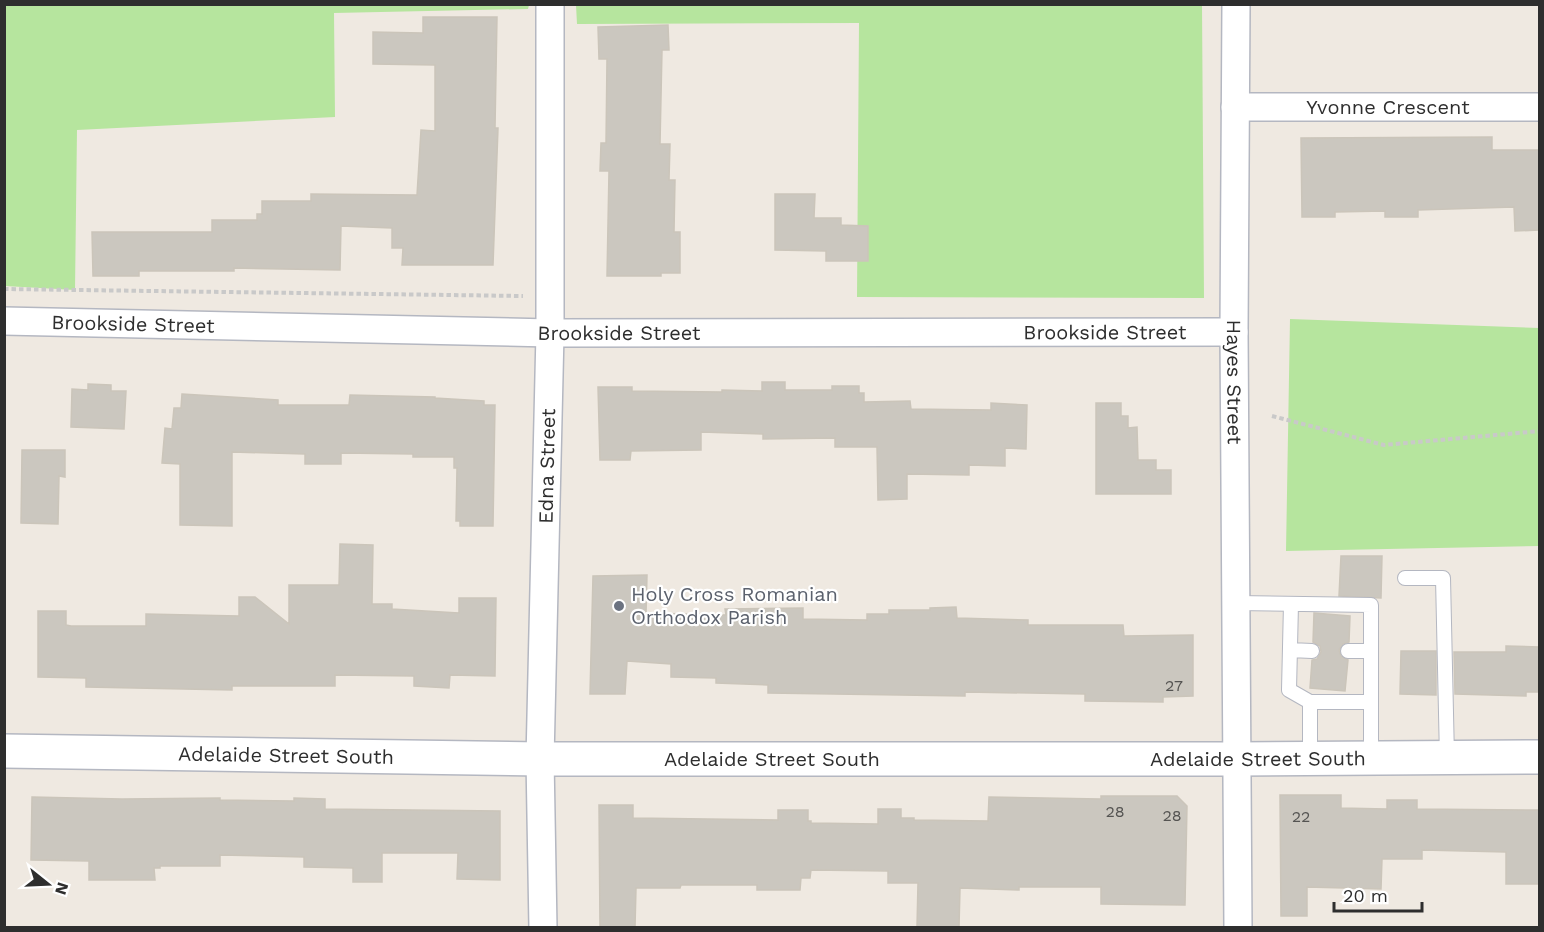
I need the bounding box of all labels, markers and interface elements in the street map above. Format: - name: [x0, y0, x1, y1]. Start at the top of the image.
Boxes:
- street label: Yvonne Crescent: [1306, 95, 1470, 119]
- street label: Brookside Street: [51, 310, 215, 338]
- street label: Brookside Street: [1023, 320, 1187, 344]
- street label: Hayes Street: [1222, 320, 1247, 445]
- street label: Brookside Street: [537, 321, 701, 345]
- street label: Edna Street: [534, 408, 560, 524]
- place label: Holy Cross Romanian Orthodox Parish: [631, 582, 838, 629]
- marker: Holy Cross Romanian Orthodox Parish: [612, 599, 626, 613]
- house number: 27: [1165, 676, 1183, 695]
- street label: Adelaide Street South: [178, 742, 394, 769]
- street label: Adelaide Street South: [1150, 746, 1366, 771]
- street label: Adelaide Street South: [664, 747, 880, 771]
- house number: 28: [1105, 802, 1125, 821]
- house number: 28: [1162, 806, 1182, 825]
- house number: 22: [1292, 807, 1310, 826]
- north arrow: [18, 854, 78, 914]
- scale bar: [1334, 875, 1422, 913]
- text: N: [51, 880, 73, 897]
- text: 20 m: [1343, 885, 1388, 906]

